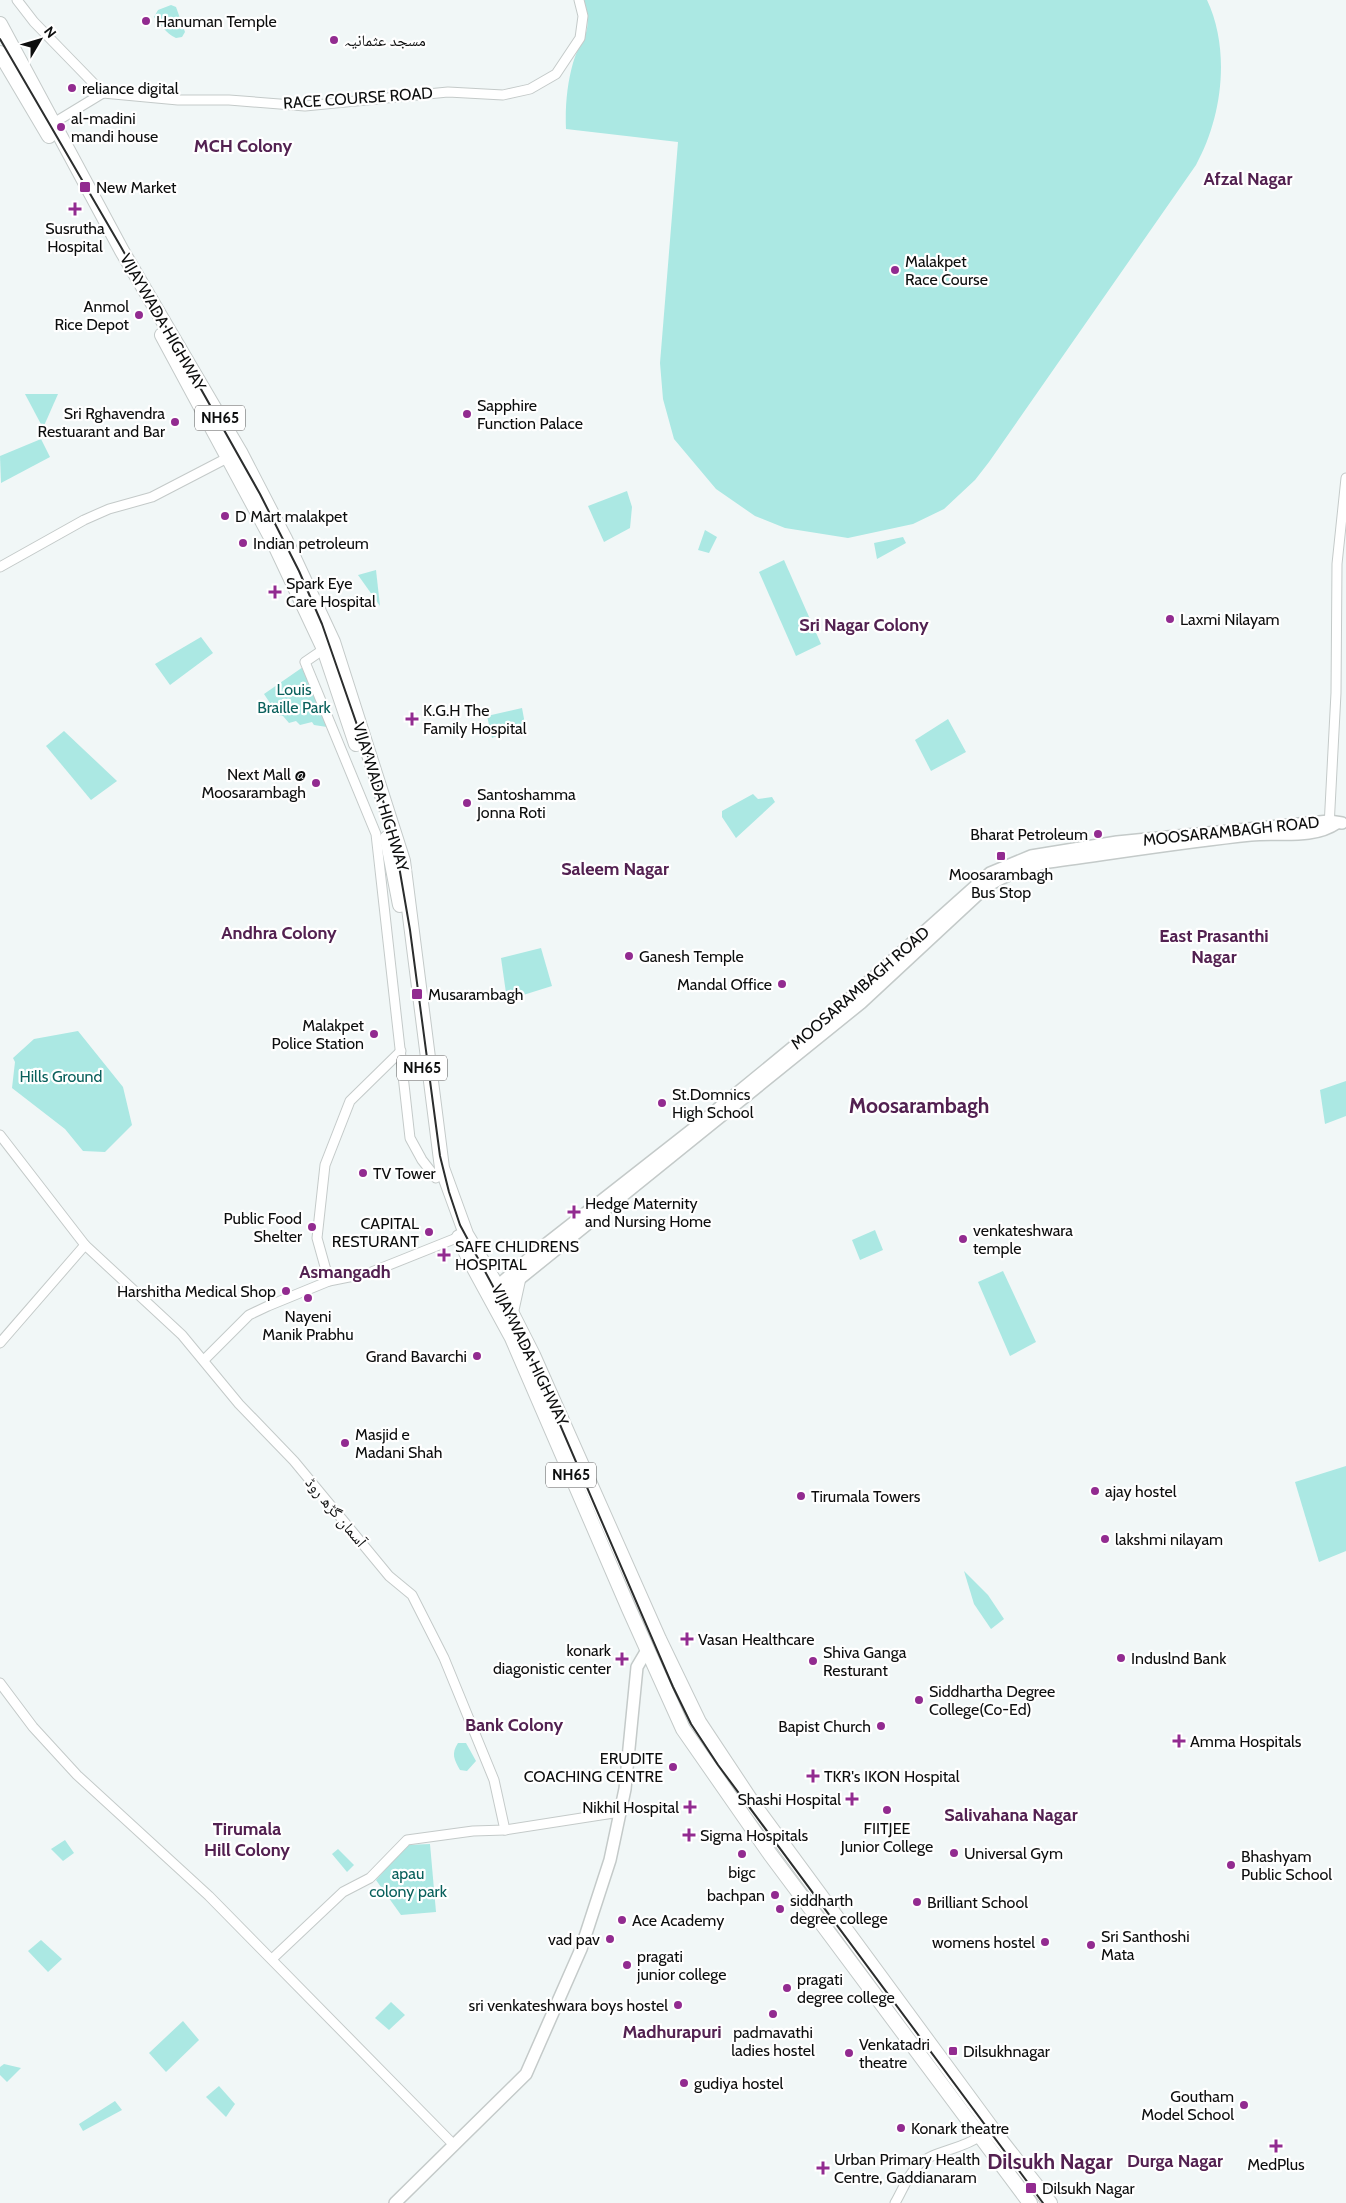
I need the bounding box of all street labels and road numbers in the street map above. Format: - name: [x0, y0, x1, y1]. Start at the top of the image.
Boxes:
- street label: RACE COURSE ROAD: [283, 83, 433, 113]
- street label: VIJAYWADA HIGHWAY: [116, 250, 210, 395]
- road number: NH65: [195, 406, 245, 430]
- street label: VIJAYWADA HIGHWAY: [349, 720, 413, 875]
- street label: MOOSARAMBAGH ROAD: [1142, 812, 1320, 850]
- street label: MOOSARAMBAGH ROAD: [787, 923, 933, 1053]
- road number: NH65: [397, 1056, 447, 1080]
- street label: VIJAYWADA HIGHWAY: [487, 1281, 573, 1430]
- road number: NH65: [546, 1462, 596, 1488]
- street label: آسمان گڑھ روڈ: [301, 1473, 371, 1552]

